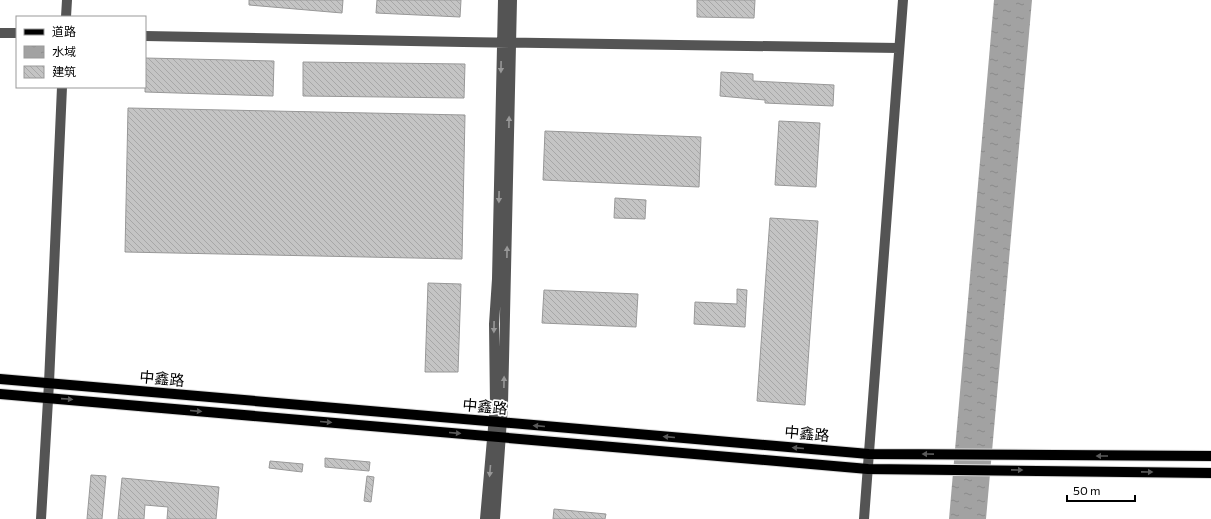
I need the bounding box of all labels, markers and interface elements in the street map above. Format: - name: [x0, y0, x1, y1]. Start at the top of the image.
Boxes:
- legend: [16, 16, 146, 88]
- text: 道路: [52, 24, 76, 38]
- text: 水域: [52, 44, 76, 58]
- one-way arrow: [498, 61, 504, 74]
- text: 建筑: [52, 64, 76, 78]
- one-way arrow: [506, 115, 512, 128]
- one-way arrow: [496, 191, 502, 204]
- one-way arrow: [504, 245, 510, 258]
- one-way arrow: [491, 321, 497, 334]
- street label: 中鑫路: [139, 367, 185, 389]
- one-way arrow: [501, 375, 507, 388]
- street label: 中鑫路: [462, 395, 508, 417]
- one-way arrow: [61, 396, 73, 403]
- one-way arrow: [190, 407, 202, 414]
- one-way arrow: [320, 419, 332, 425]
- one-way arrow: [533, 422, 545, 429]
- street label: 中鑫路: [784, 422, 830, 444]
- one-way arrow: [449, 430, 461, 437]
- one-way arrow: [663, 433, 675, 440]
- one-way arrow: [792, 444, 804, 451]
- one-way arrow: [921, 451, 934, 457]
- one-way arrow: [1095, 453, 1108, 459]
- one-way arrow: [487, 465, 493, 477]
- one-way arrow: [1011, 467, 1024, 473]
- one-way arrow: [1141, 469, 1154, 475]
- scale bar: [1067, 477, 1135, 503]
- text: 50 m: [1073, 483, 1101, 497]

